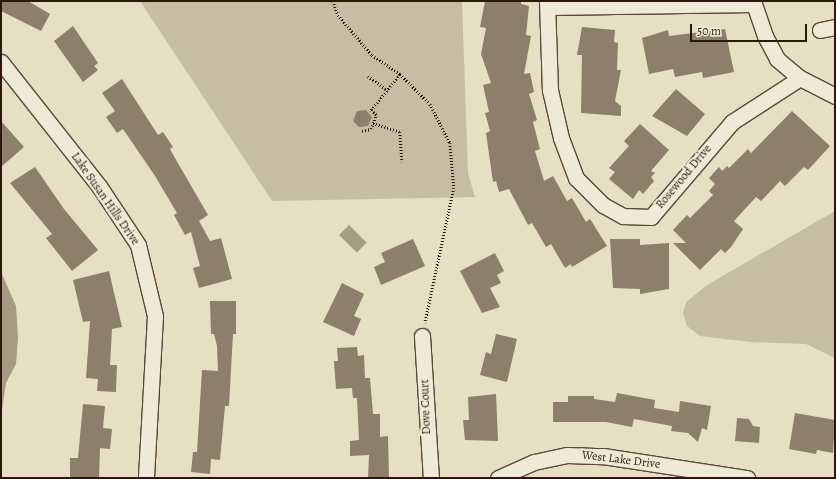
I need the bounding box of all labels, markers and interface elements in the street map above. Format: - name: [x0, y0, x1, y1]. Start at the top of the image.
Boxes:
- scale bar: [692, 16, 809, 42]
- text: 50 m: [697, 23, 721, 39]
- street label: Rosewood Drive: [653, 142, 715, 212]
- street label: Lake Susan Hills Drive: [68, 150, 142, 248]
- street label: Dove Court: [418, 379, 434, 435]
- street label: West Lake Drive: [581, 448, 661, 472]

